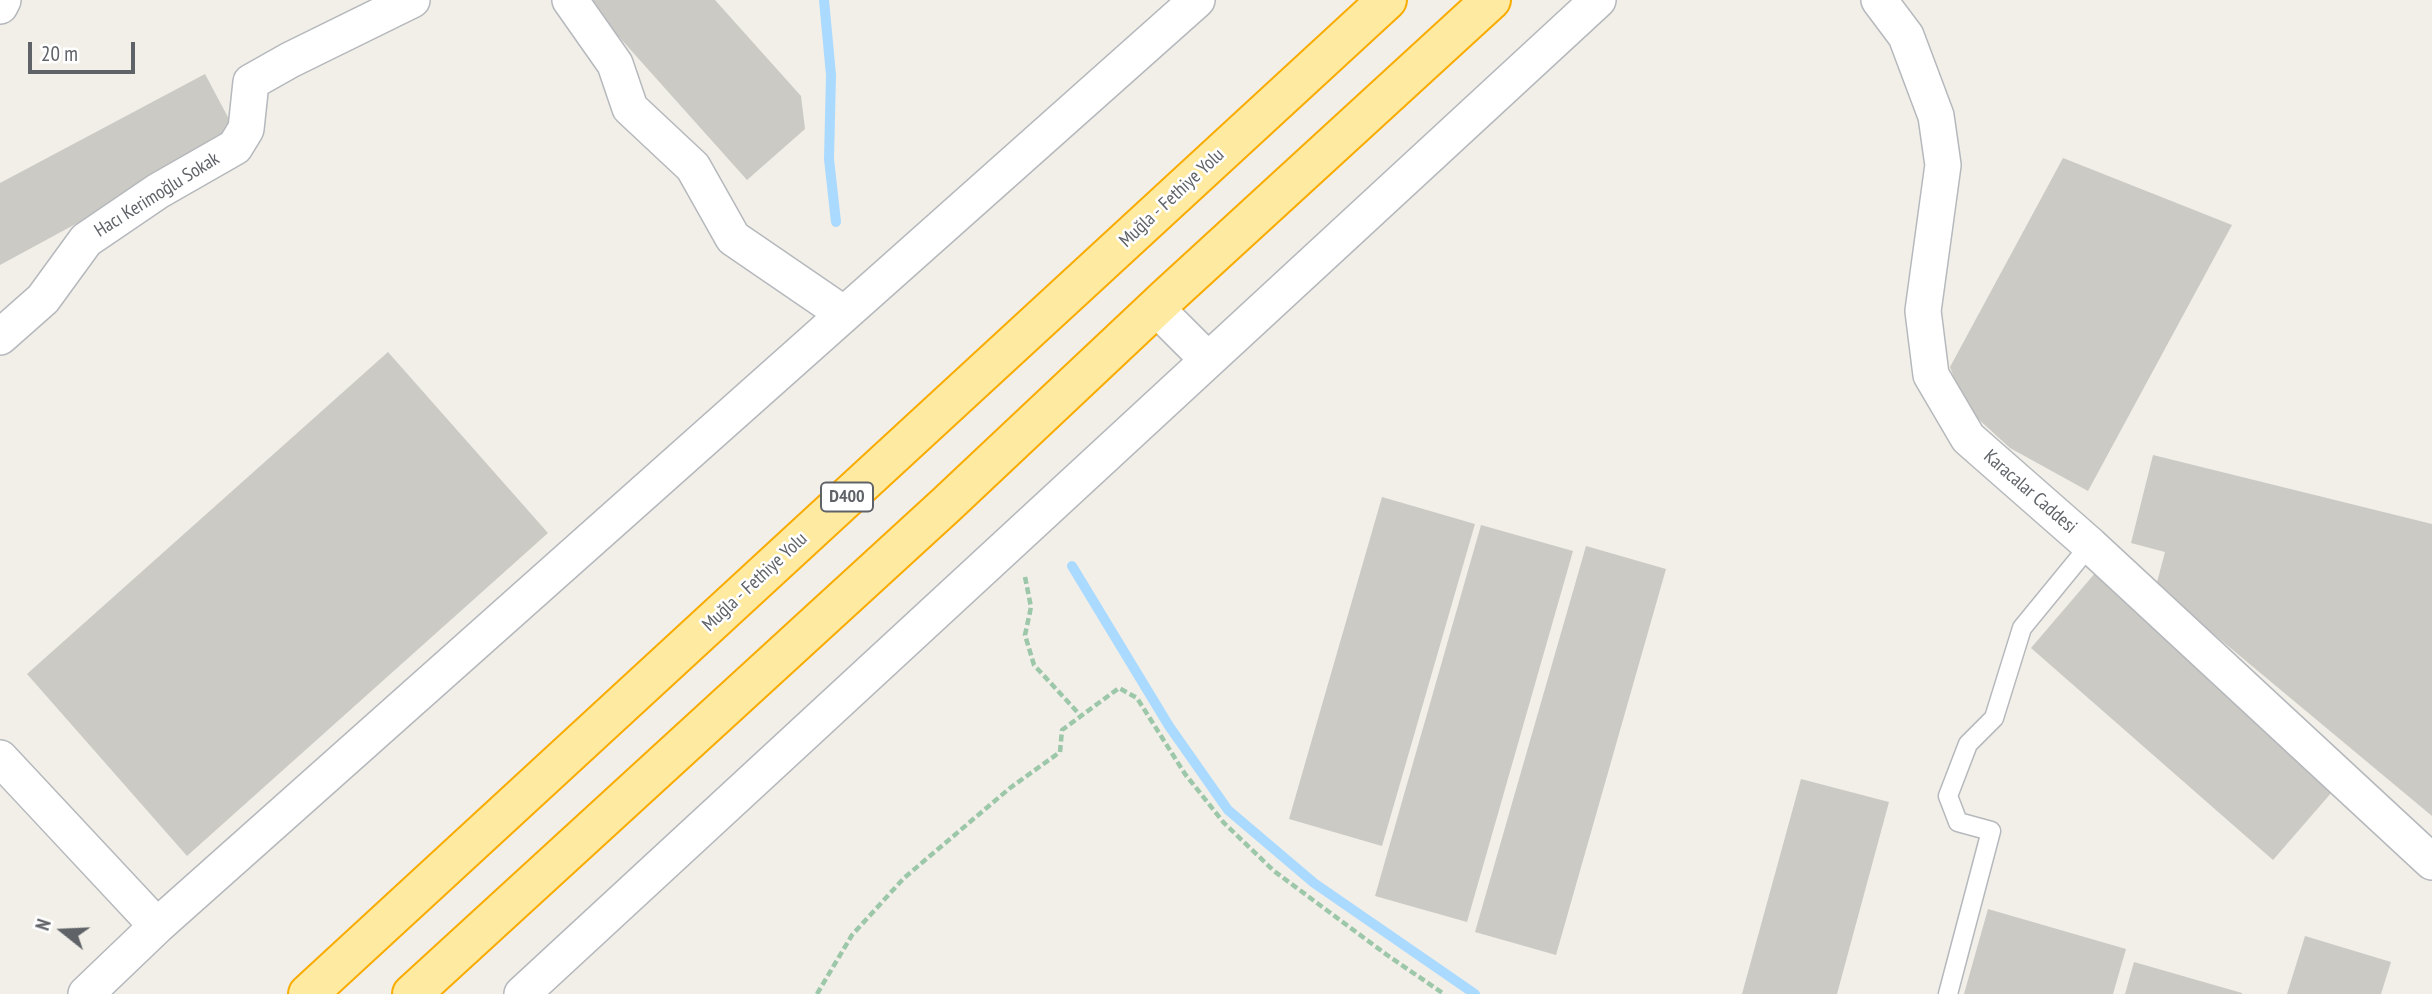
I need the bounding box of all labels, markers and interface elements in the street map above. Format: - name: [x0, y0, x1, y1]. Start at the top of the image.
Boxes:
- scale bar: [32, 28, 138, 72]
- text: 20 m: [41, 40, 78, 67]
- street label: Muğla - Fethiye Yolu: [1115, 144, 1229, 252]
- street label: Hacı Kerimoğlu Sokak: [90, 148, 224, 242]
- street label: Karacalar Caddesi: [1979, 445, 2081, 539]
- road number: D400: [821, 482, 873, 512]
- street label: Muğla - Fethiye Yolu: [698, 528, 812, 636]
- north arrow: [28, 896, 98, 966]
- text: N: [30, 916, 56, 933]

